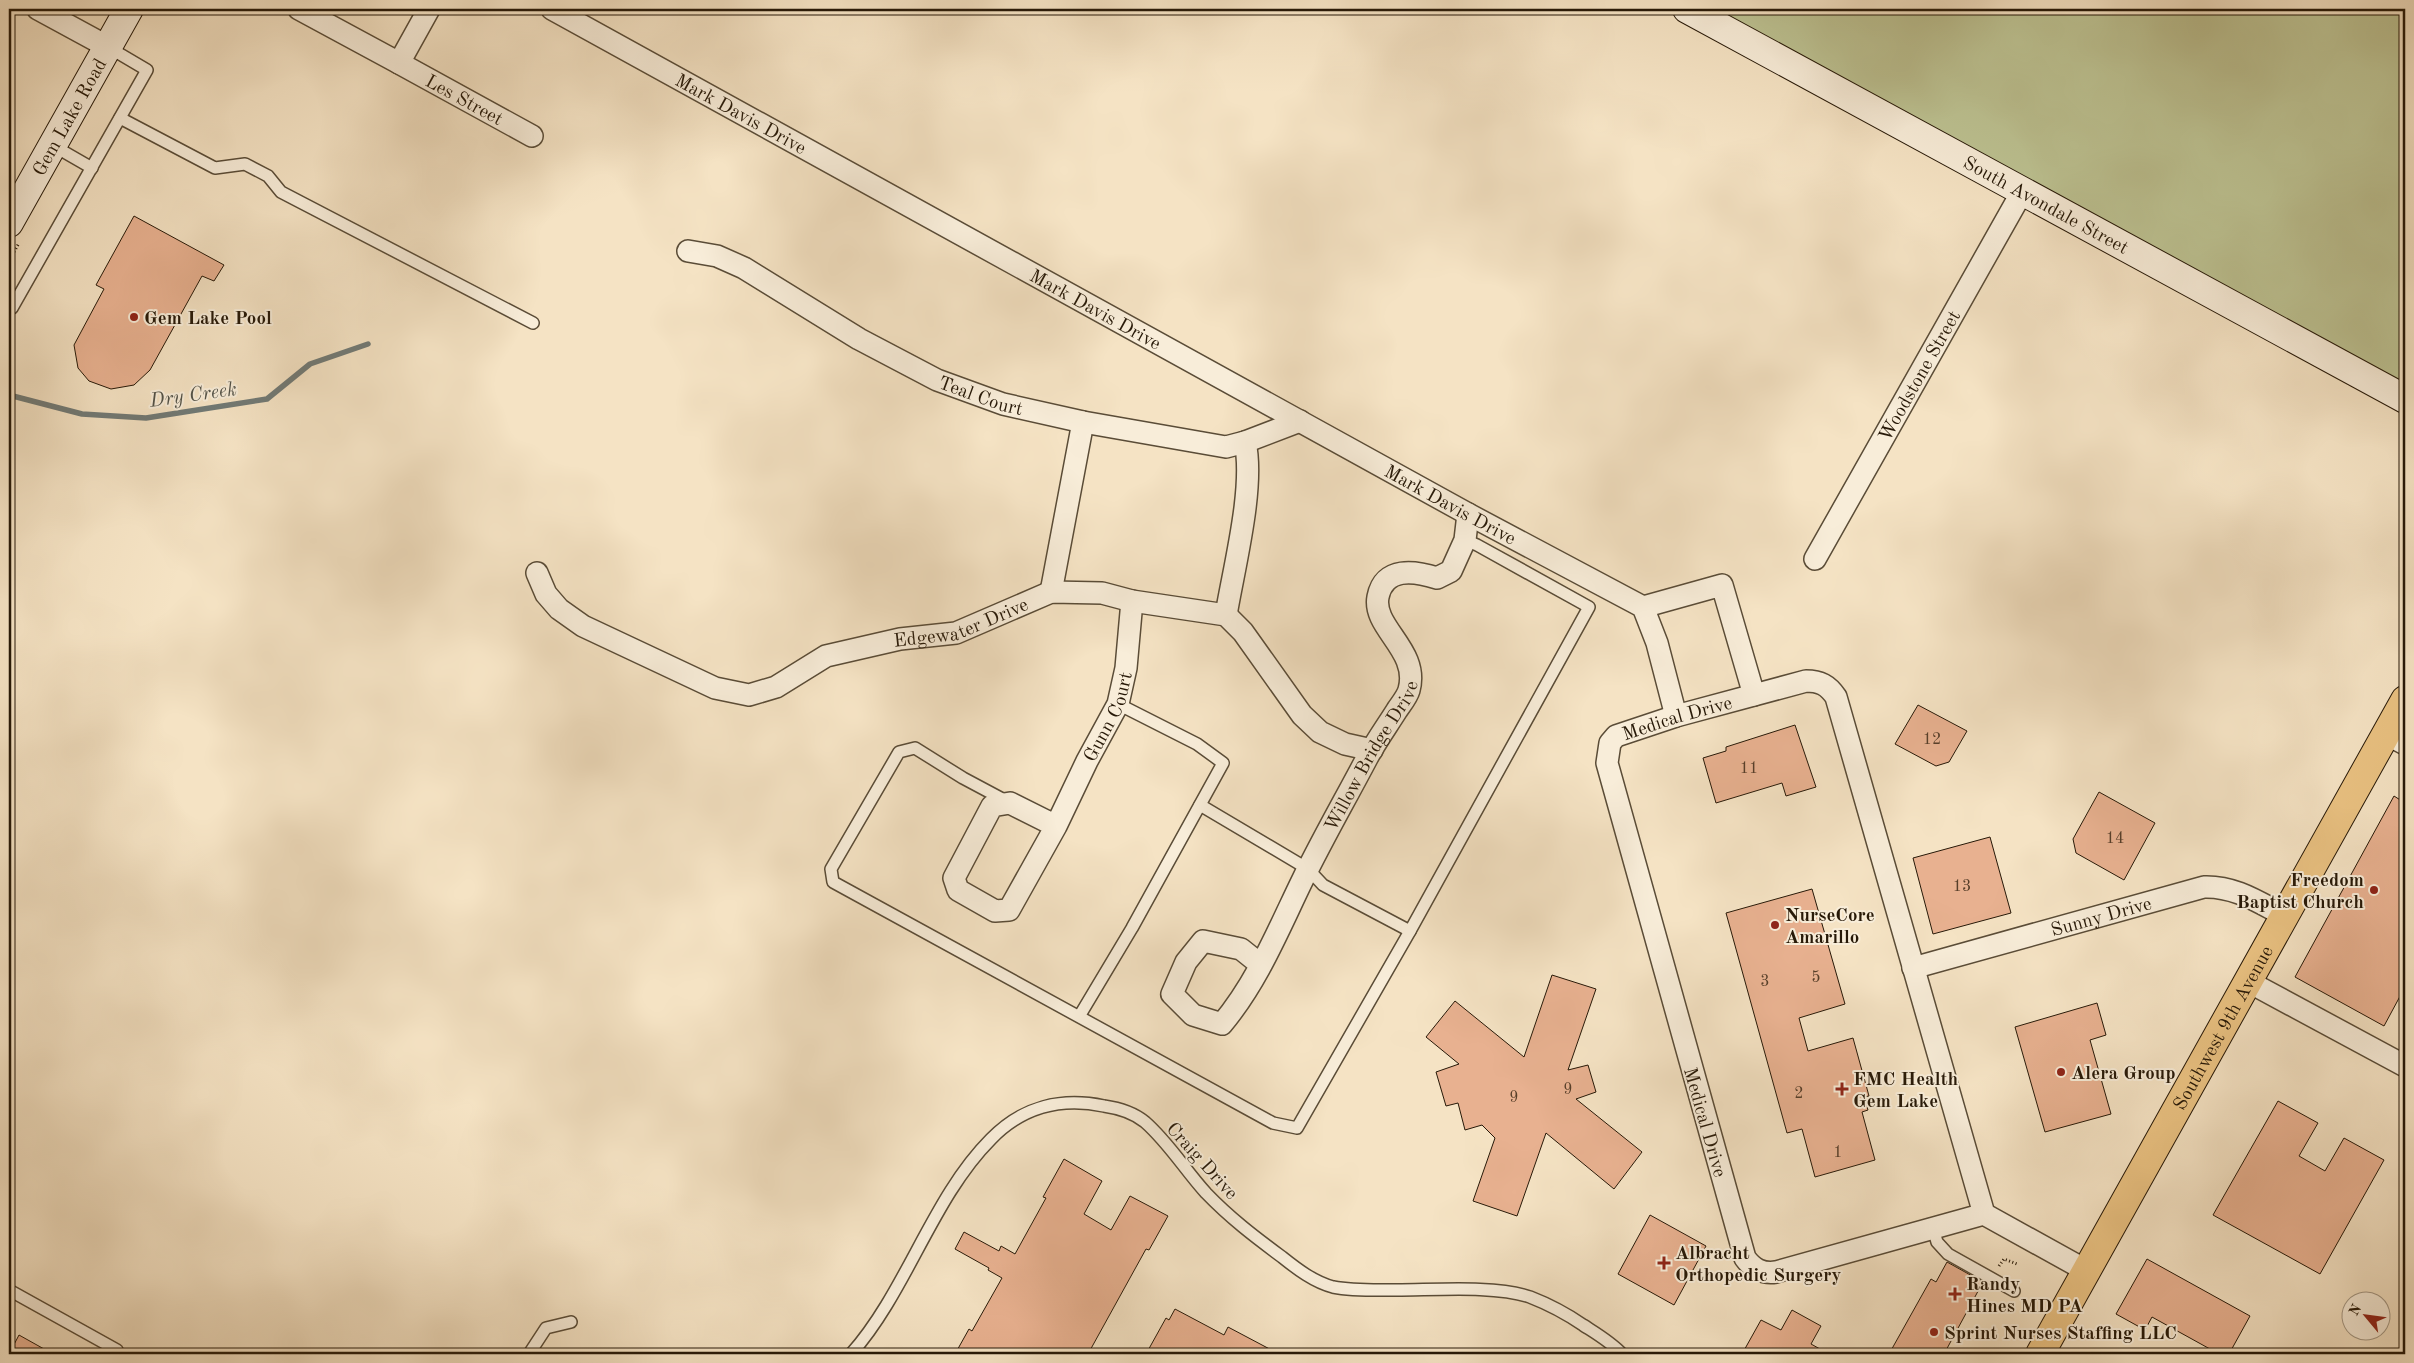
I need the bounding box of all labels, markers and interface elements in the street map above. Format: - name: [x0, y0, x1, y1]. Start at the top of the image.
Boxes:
- street label: Gem Lake Road: [30, 56, 111, 180]
- street label: Les Street: [422, 72, 506, 130]
- street label: Mark Davis Drive: [671, 72, 809, 159]
- street label: South Avondale Street: [1959, 154, 2131, 259]
- street label: Mark Davis Drive: [1026, 267, 1163, 355]
- street label: Woodstone Street: [1877, 308, 1965, 445]
- place label: Gem Lake Pool: [144, 310, 272, 329]
- marker: Gem Lake Pool: [128, 311, 140, 323]
- street label: Teal Court: [936, 374, 1024, 420]
- water label: Dry Creek: [148, 380, 238, 412]
- street label: Mark Davis Drive: [1381, 463, 1518, 550]
- street label: Edgewater Drive: [893, 596, 1031, 652]
- street label: Gunn Court: [1081, 670, 1137, 766]
- street label: Willow Bridge Drive: [1322, 680, 1423, 835]
- street label: Medical Drive: [1620, 694, 1734, 745]
- house number: 12: [1923, 732, 1941, 748]
- house number: 11: [1740, 761, 1758, 777]
- house number: 14: [2106, 831, 2124, 847]
- place label: Freedom Baptist Church: [2236, 872, 2364, 913]
- house number: 13: [1953, 879, 1971, 895]
- marker: Freedom Baptist Church: [2368, 884, 2380, 896]
- street label: Sunny Drive: [2049, 895, 2154, 941]
- place label: NurseCore Amarillo: [1785, 907, 1875, 948]
- marker: NurseCore Amarillo: [1769, 919, 1781, 931]
- street label: Southwest 9th Avenue: [2171, 943, 2278, 1114]
- house number: 5: [1811, 970, 1821, 986]
- house number: 3: [1760, 974, 1770, 990]
- place label: Alera Group: [2071, 1065, 2176, 1084]
- street label: Medical Drive: [1679, 1066, 1728, 1180]
- marker: Alera Group: [2055, 1066, 2067, 1078]
- place label: FMC Health Gem Lake: [1853, 1071, 1959, 1112]
- house number: 9: [1563, 1082, 1573, 1098]
- marker: FMC Health Gem Lake: [1835, 1082, 1849, 1096]
- house number: 2: [1794, 1086, 1804, 1102]
- house number: 9: [1509, 1090, 1519, 1106]
- street label: Craig Drive: [1162, 1120, 1240, 1204]
- house number: 1: [1833, 1145, 1843, 1161]
- place label: Albracht Orthopedic Surgery: [1675, 1245, 1841, 1286]
- marker: Albracht Orthopedic Surgery: [1657, 1256, 1671, 1270]
- place label: Randy Hines MD PA: [1966, 1276, 2083, 1317]
- marker: Randy Hines MD PA: [1948, 1287, 1962, 1301]
- north arrow: [2342, 1290, 2392, 1340]
- text: N: [2347, 1302, 2364, 1318]
- place label: Sprint Nurses Staffing LLC: [1944, 1325, 2177, 1344]
- marker: Sprint Nurses Staffing LLC: [1928, 1326, 1940, 1338]

